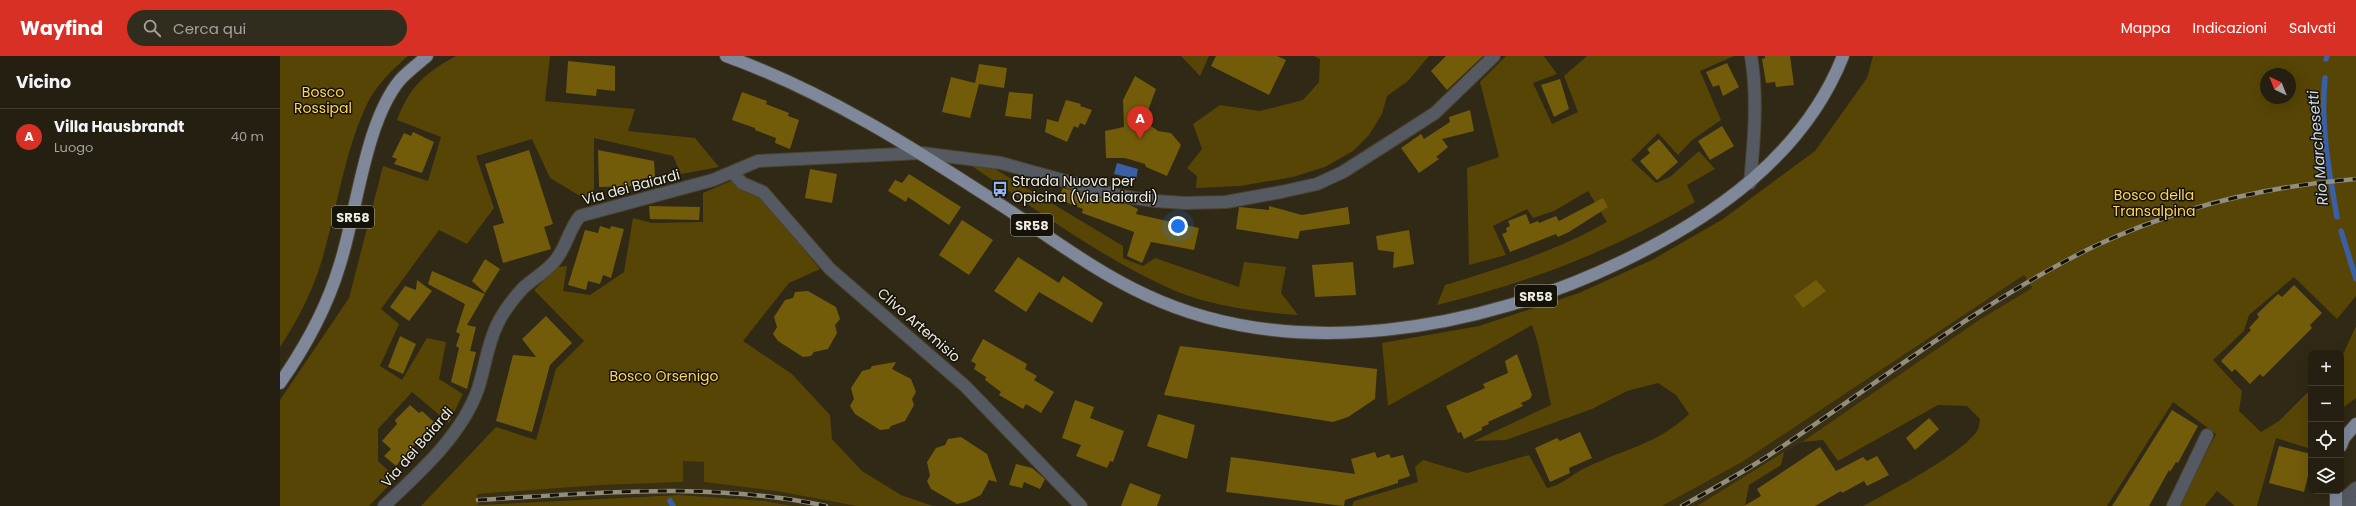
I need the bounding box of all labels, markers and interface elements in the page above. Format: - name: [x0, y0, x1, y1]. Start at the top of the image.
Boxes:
- search box: [127, 10, 407, 46]
- text: Wayfind: [20, 15, 103, 42]
- icon: search: [141, 17, 163, 39]
- text: Cerca qui: [173, 18, 246, 39]
- text: Mappa: [2121, 18, 2171, 38]
- text: Indicazioni: [2193, 18, 2267, 38]
- text: Salvati: [2289, 18, 2336, 38]
- north arrow: [2260, 68, 2296, 104]
- text: Vicino: [16, 70, 71, 94]
- park label: Bosco Rossipal: [294, 82, 352, 118]
- water label: Rio Marchesetti: [2302, 89, 2333, 206]
- pin: A: [1127, 106, 1153, 139]
- text: Villa Hausbrandt: [54, 116, 184, 137]
- text: A: [24, 127, 34, 146]
- text: 40 m: [231, 127, 264, 146]
- text: Luogo: [54, 138, 93, 157]
- street label: Via dei Baiardi: [580, 164, 682, 210]
- place label: Strada Nuova per Opicina (Via Baiardi): [1012, 171, 1158, 207]
- bus stop icon: Strada Nuova per Opicina (Via Baiardi): [991, 180, 1009, 198]
- park label: Bosco della Transalpina: [2113, 185, 2195, 221]
- road number: SR58: [332, 206, 374, 228]
- road number: SR58: [1011, 214, 1053, 236]
- your location: [1168, 216, 1188, 236]
- street label: Clivo Artemisio: [873, 283, 965, 367]
- road number: SR58: [1515, 285, 1557, 307]
- map controls: [2308, 350, 2344, 494]
- button: +: [2308, 350, 2344, 386]
- park label: Bosco Orsenigo: [609, 366, 719, 386]
- button: −: [2308, 386, 2344, 422]
- street label: Via dei Baiardi: [376, 403, 458, 491]
- button: locate: [2308, 422, 2344, 458]
- button: layers: [2308, 458, 2344, 494]

